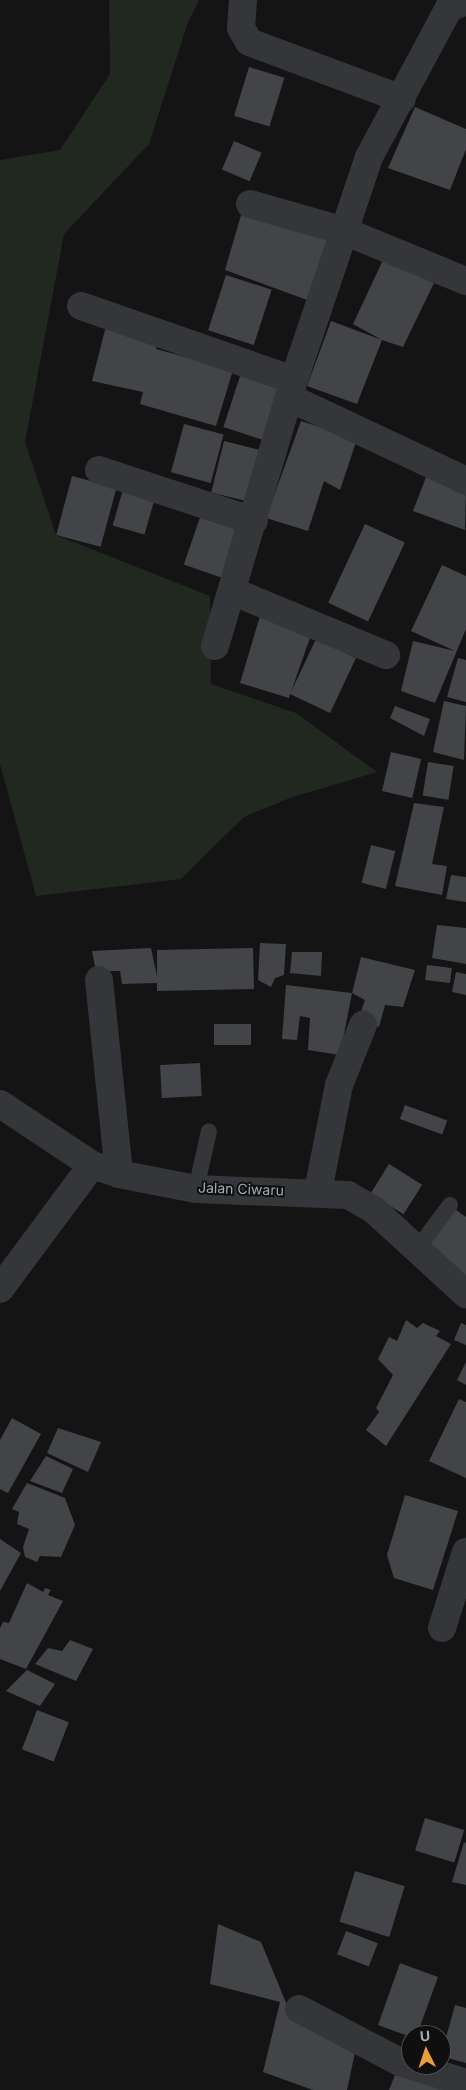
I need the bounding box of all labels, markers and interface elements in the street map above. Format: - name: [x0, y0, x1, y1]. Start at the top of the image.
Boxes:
- street label: Jalan Ciwaru: [198, 1179, 284, 1199]
- north arrow: [401, 2025, 451, 2075]
- text: U: [419, 2027, 431, 2044]

